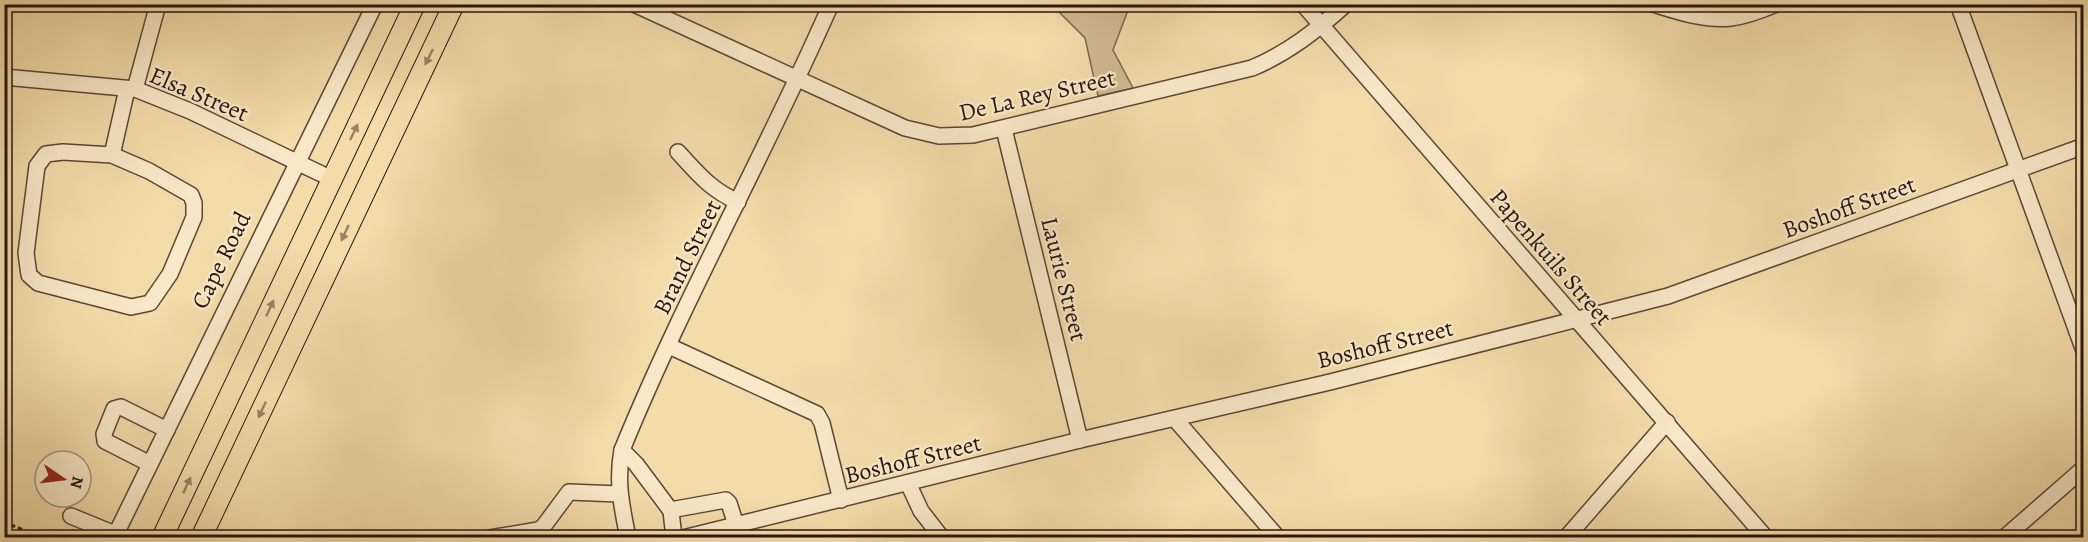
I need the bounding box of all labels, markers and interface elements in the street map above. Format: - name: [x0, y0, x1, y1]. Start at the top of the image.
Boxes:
- one-way arrow: [424, 49, 433, 66]
- street label: Elsa Street: [145, 59, 253, 129]
- street label: De La Rey Street: [956, 61, 1118, 129]
- one-way arrow: [349, 123, 359, 141]
- street label: Boshoff Street: [1778, 168, 1920, 246]
- street label: Papenkuils Street: [1483, 182, 1619, 332]
- street label: Brand Street: [645, 194, 729, 320]
- street label: Cape Road: [184, 206, 258, 314]
- street label: Laurie Street: [1033, 214, 1095, 344]
- one-way arrow: [341, 225, 350, 242]
- one-way arrow: [266, 300, 275, 317]
- street label: Boshoff Street: [1314, 312, 1457, 376]
- one-way arrow: [257, 401, 266, 418]
- street label: Boshoff Street: [842, 427, 985, 491]
- north arrow: [33, 449, 93, 509]
- text: N: [64, 474, 89, 491]
- one-way arrow: [183, 476, 192, 493]

